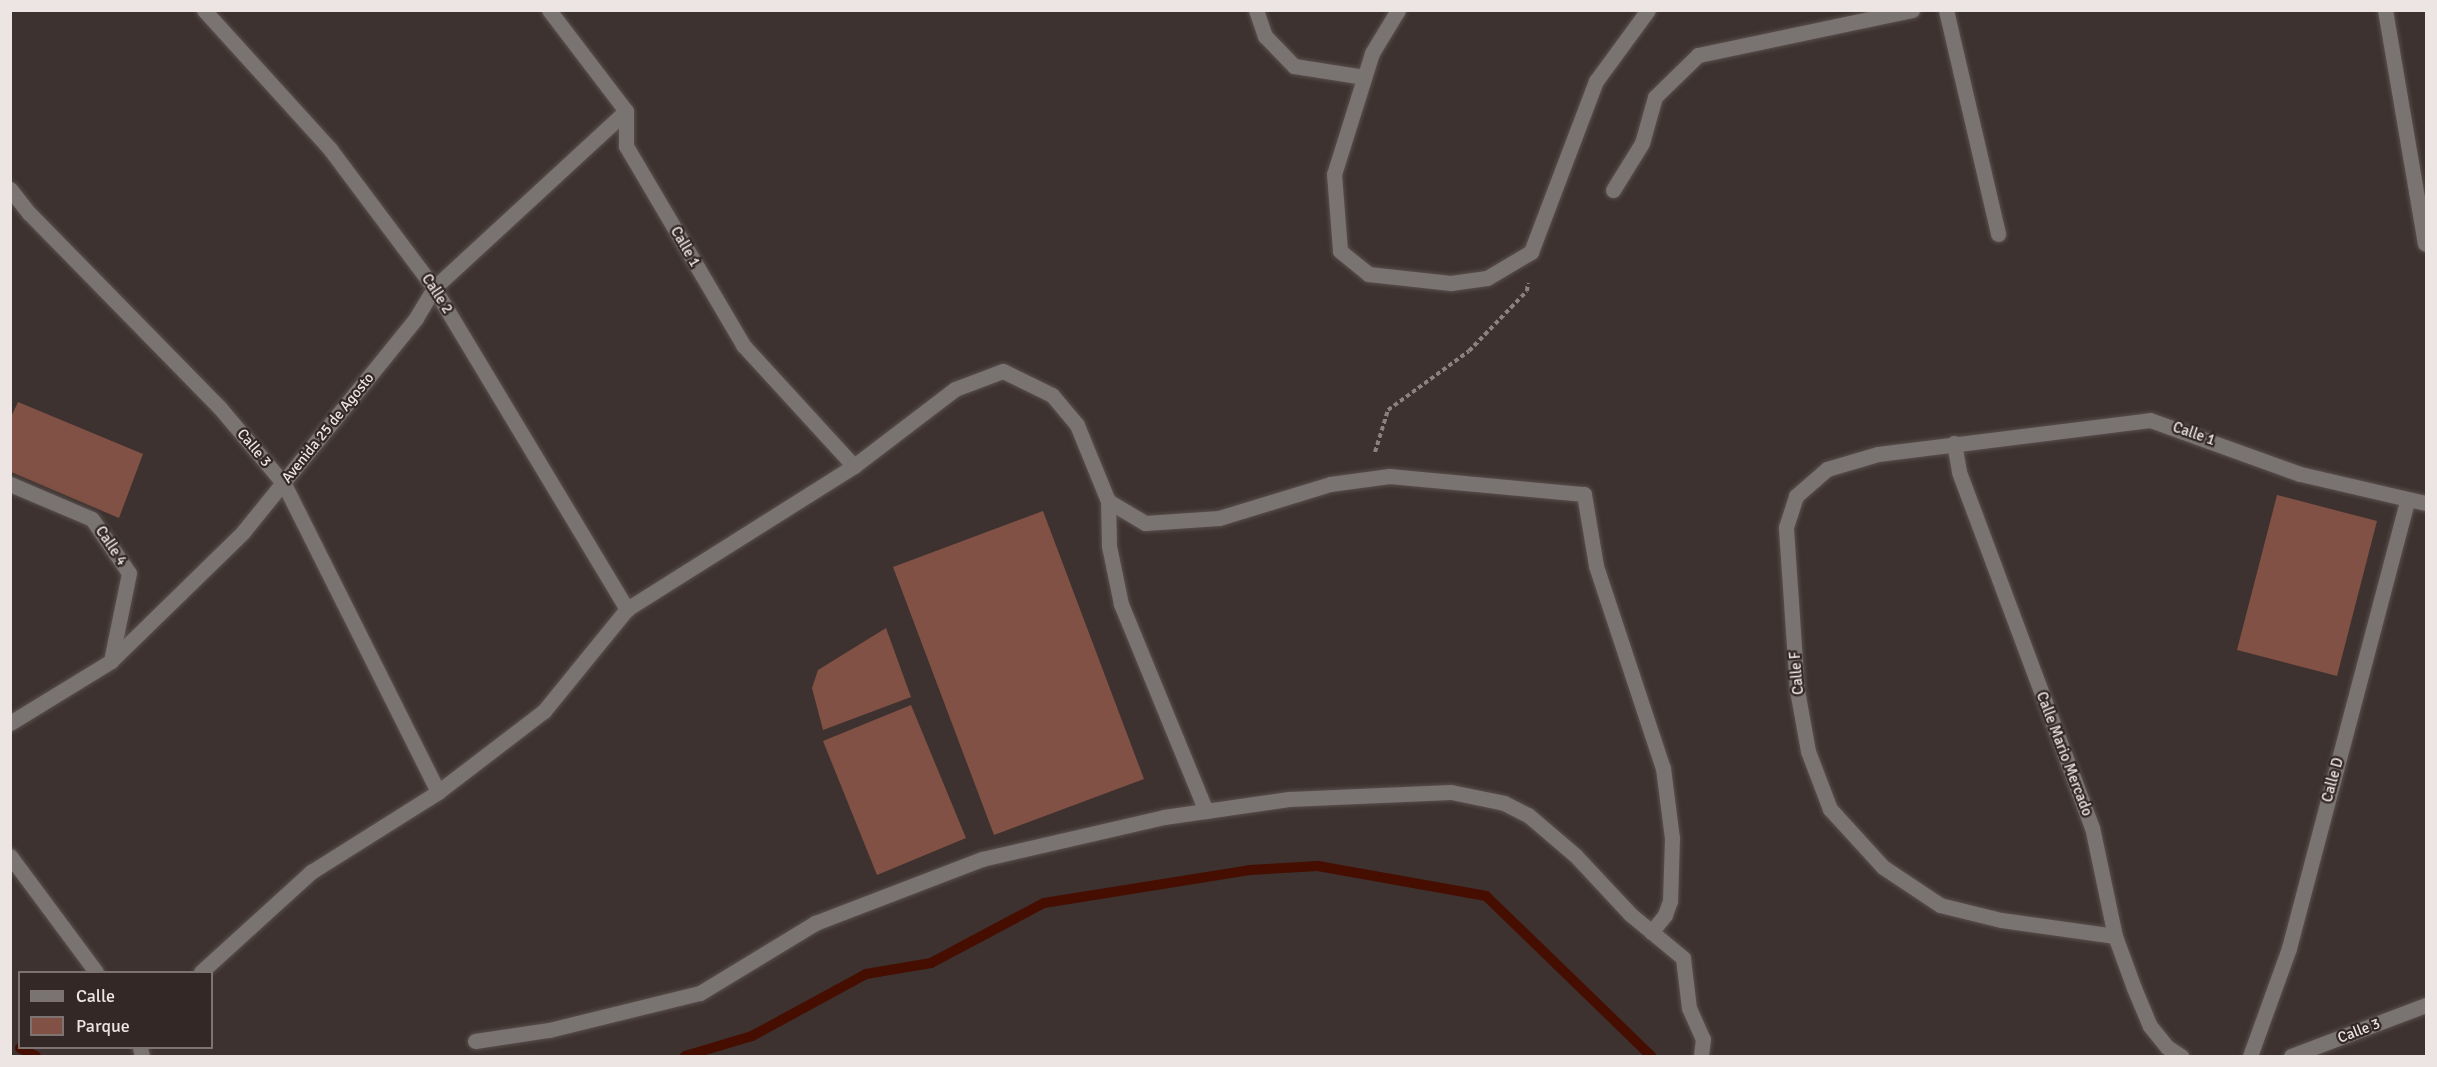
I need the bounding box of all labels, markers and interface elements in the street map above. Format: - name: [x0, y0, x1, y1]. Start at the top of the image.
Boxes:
- street label: Calle 1: [666, 223, 704, 271]
- street label: Calle 2: [417, 271, 457, 317]
- street label: Avenida 25 de Agosto: [278, 369, 378, 487]
- street label: Calle 1: [2170, 418, 2218, 450]
- street label: Calle 3: [233, 425, 275, 471]
- street label: Calle 4: [91, 523, 131, 569]
- street label: Calle F: [1786, 650, 1808, 696]
- street label: Calle Mario Mercado: [2032, 689, 2096, 819]
- street label: Calle D: [2318, 756, 2348, 804]
- legend: [18, 971, 213, 1049]
- text: Calle: [76, 985, 115, 1007]
- text: Parque: [76, 1015, 130, 1037]
- street label: Calle 3: [2335, 1015, 2383, 1047]

